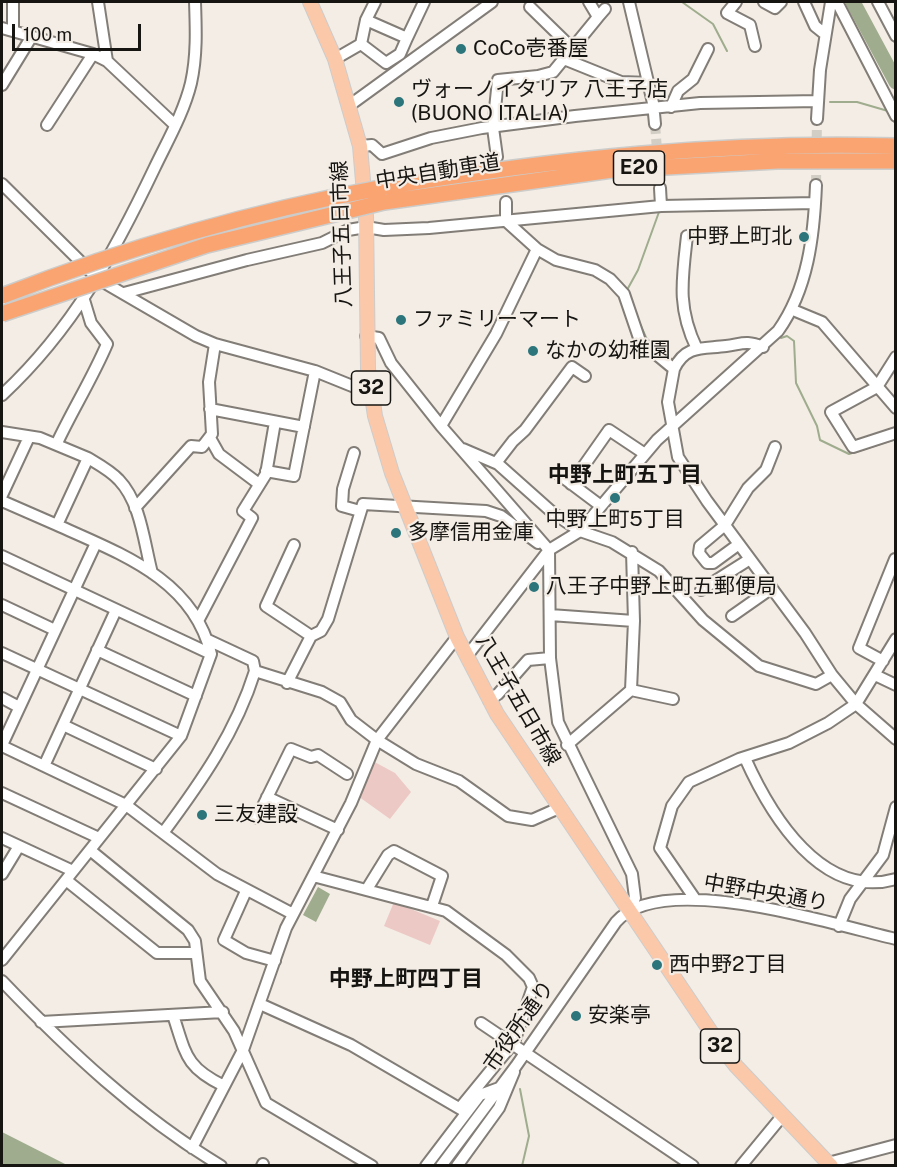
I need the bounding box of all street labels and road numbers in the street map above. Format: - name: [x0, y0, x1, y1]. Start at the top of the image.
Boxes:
- street label: 中央自動車道: [374, 150, 502, 194]
- road number: E20: [614, 151, 664, 185]
- street label: 八王子五日市線: [327, 160, 357, 308]
- road number: 32: [352, 371, 391, 405]
- street label: 八王子五日市線: [470, 630, 566, 770]
- street label: 中野中央通り: [702, 870, 830, 916]
- street label: 市役所通り: [479, 976, 559, 1076]
- road number: 32: [700, 1029, 740, 1063]

